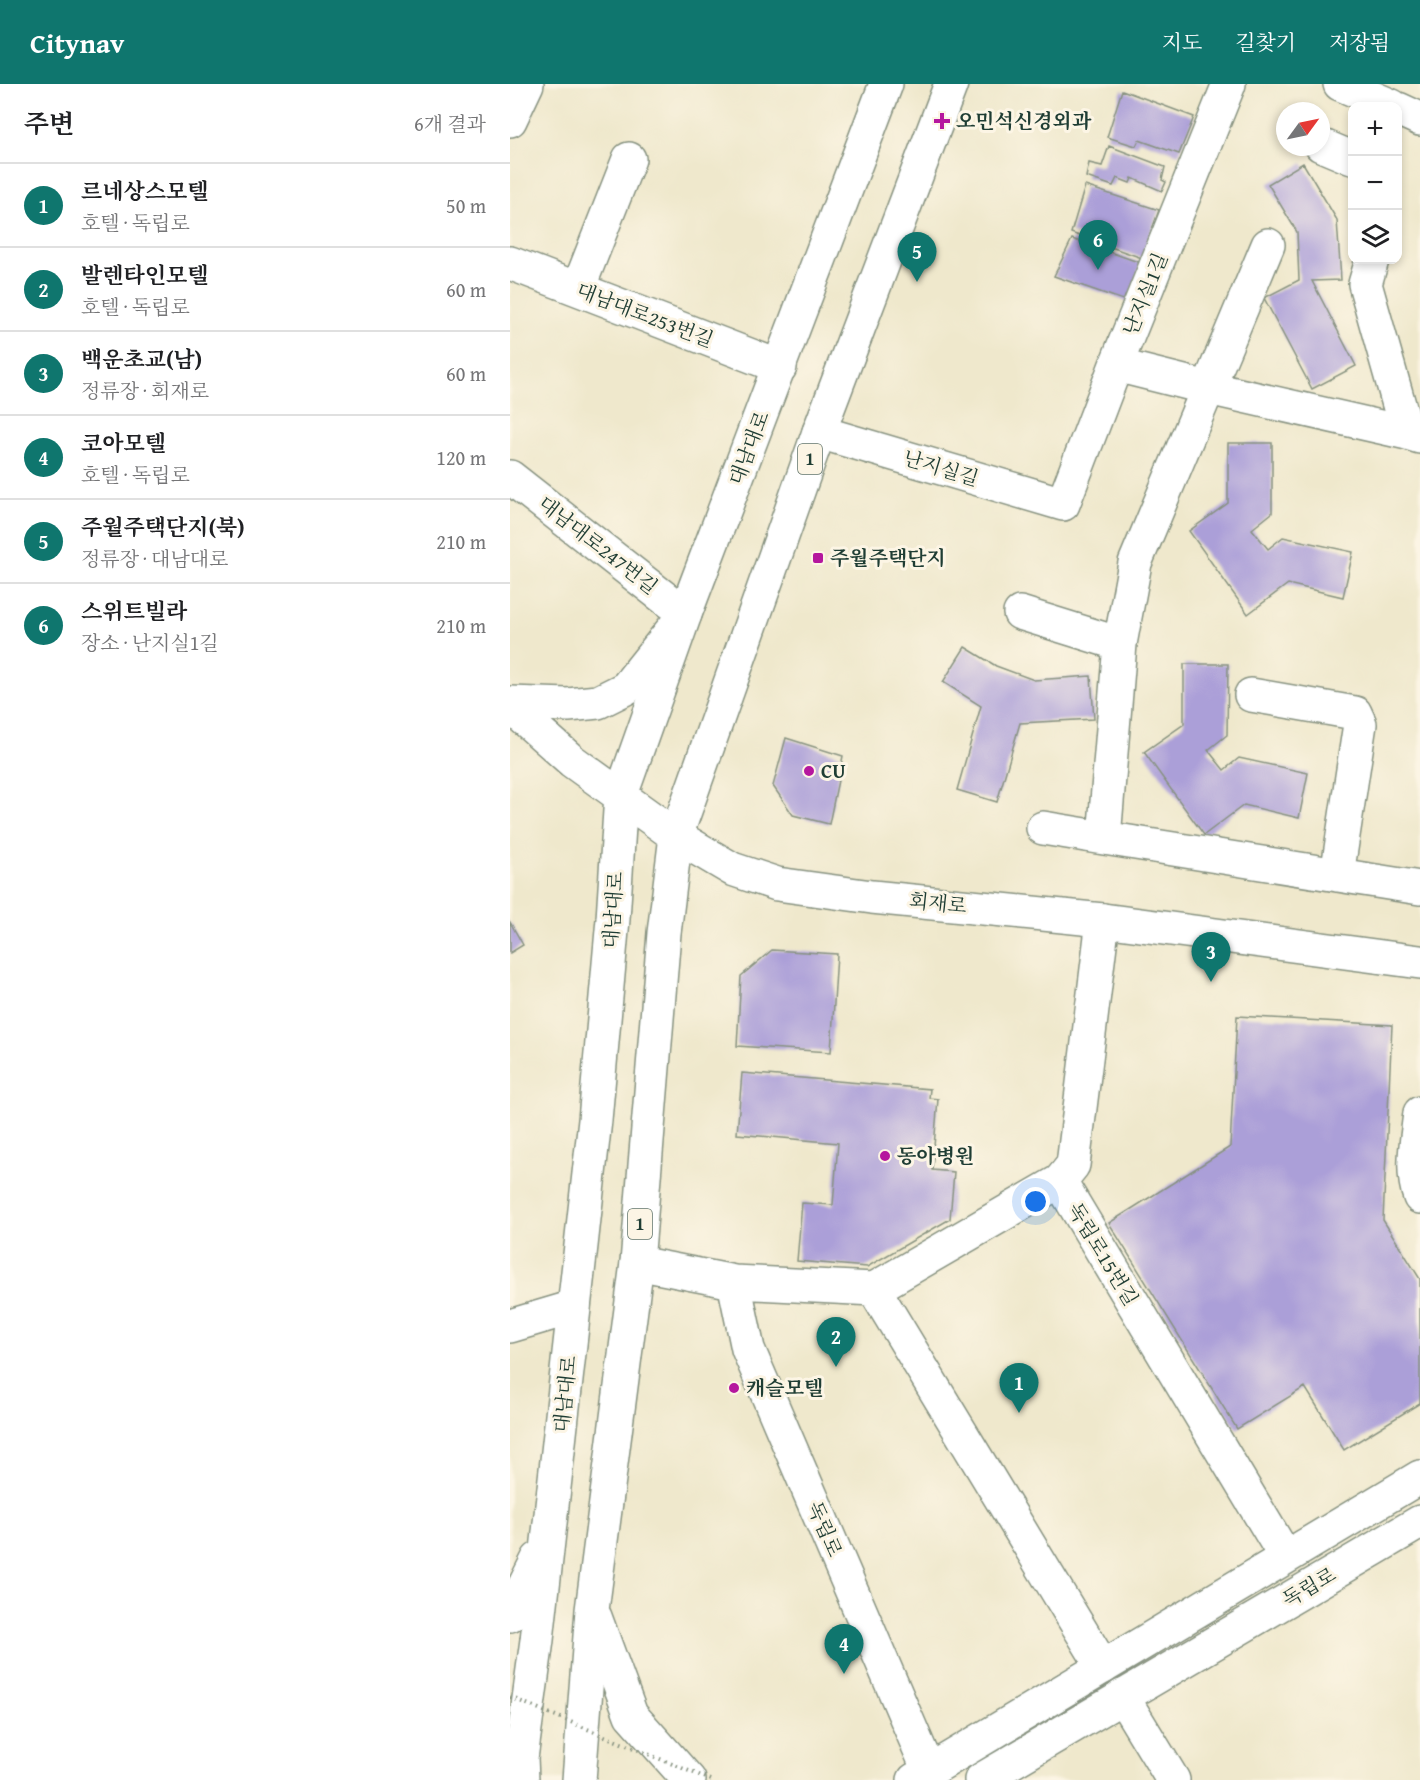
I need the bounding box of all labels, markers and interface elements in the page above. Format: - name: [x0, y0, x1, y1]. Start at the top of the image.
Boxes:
- text: Citynav: [30, 22, 124, 63]
- text: 지도: [1162, 27, 1202, 58]
- text: 길찾기: [1235, 27, 1296, 58]
- text: 저장됨: [1329, 27, 1390, 58]
- north arrow: [1276, 102, 1330, 156]
- map controls: [1348, 102, 1402, 264]
- button: +: [1348, 102, 1402, 156]
- text: 주변: [24, 104, 74, 143]
- place label: 오민석신경외과: [956, 106, 1092, 135]
- text: 6개 결과: [414, 109, 486, 138]
- marker: 오민석신경외과: [933, 112, 951, 130]
- button: −: [1348, 156, 1402, 210]
- text: 르네상스모텔: [81, 175, 209, 207]
- text: 1: [38, 191, 49, 220]
- text: 50 m: [446, 191, 486, 220]
- text: 호텔 · 독립로: [81, 208, 190, 237]
- button: layers: [1348, 210, 1402, 264]
- pin: 6: [1078, 220, 1118, 270]
- pin: 5: [898, 232, 936, 282]
- street label: 난지실1길: [1115, 248, 1174, 340]
- text: 발렌타인모텔: [81, 259, 209, 291]
- text: 2: [38, 275, 49, 304]
- text: 60 m: [446, 275, 486, 304]
- street label: 대남대로253번길: [572, 275, 718, 354]
- text: 호텔 · 독립로: [81, 292, 190, 321]
- text: 백운초교(남): [81, 343, 202, 375]
- text: 3: [38, 359, 49, 388]
- text: 60 m: [446, 359, 486, 388]
- text: 정류장 · 회재로: [81, 376, 209, 405]
- street label: 대남대로: [721, 407, 776, 489]
- text: 코아모텔: [81, 427, 166, 459]
- street label: 난지실길: [900, 442, 982, 493]
- text: 4: [38, 443, 49, 472]
- text: 120 m: [436, 443, 486, 472]
- road number: 1: [798, 444, 822, 474]
- text: 호텔 · 독립로: [81, 460, 190, 489]
- street label: 대남대로247번길: [532, 489, 664, 601]
- text: 주월주택단지(북): [81, 511, 245, 543]
- text: 5: [38, 527, 49, 556]
- text: 210 m: [436, 527, 486, 556]
- place label: 주월주택단지: [830, 543, 946, 572]
- text: 정류장 · 대남대로: [81, 544, 228, 573]
- marker: 주월주택단지: [811, 551, 825, 565]
- text: 스위트빌라: [81, 595, 187, 627]
- text: 6: [38, 611, 49, 640]
- text: 210 m: [436, 611, 486, 640]
- text: 장소 · 난지실1길: [81, 628, 219, 657]
- place label: CU: [821, 756, 846, 785]
- marker: CU: [802, 764, 816, 778]
- street label: 대남대로: [595, 870, 630, 950]
- street label: 회재로: [908, 885, 968, 920]
- pin: 3: [1192, 932, 1230, 982]
- place label: 동아병원: [897, 1141, 974, 1170]
- marker: 동아병원: [878, 1149, 892, 1163]
- your location: [1021, 1187, 1050, 1216]
- street label: 독립로15번길: [1061, 1197, 1146, 1311]
- road number: 1: [628, 1209, 652, 1239]
- pin: 2: [816, 1318, 856, 1367]
- street label: 대남대로: [546, 1354, 583, 1434]
- pin: 1: [1000, 1364, 1038, 1413]
- place label: 캐슬모텔: [746, 1373, 823, 1402]
- marker: 캐슬모텔: [727, 1381, 741, 1395]
- street label: 독립로: [801, 1496, 850, 1561]
- street label: 독립로: [1276, 1560, 1341, 1614]
- pin: 4: [824, 1624, 864, 1674]

